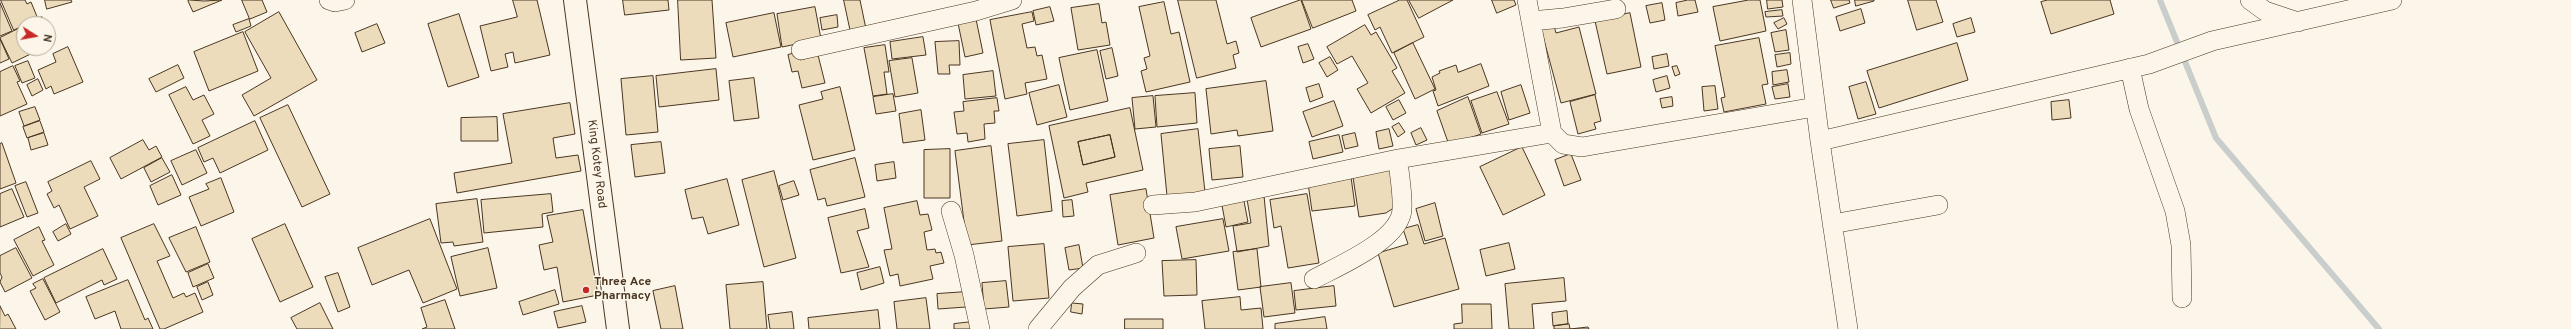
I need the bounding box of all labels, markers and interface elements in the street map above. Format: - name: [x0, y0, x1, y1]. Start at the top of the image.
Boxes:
- north arrow: [16, 16, 56, 56]
- text: N: [39, 33, 54, 43]
- street label: King Kotey Road: [583, 119, 609, 209]
- place label: Three Ace Pharmacy: [594, 276, 651, 304]
- marker: Three Ace Pharmacy: [581, 285, 591, 295]

